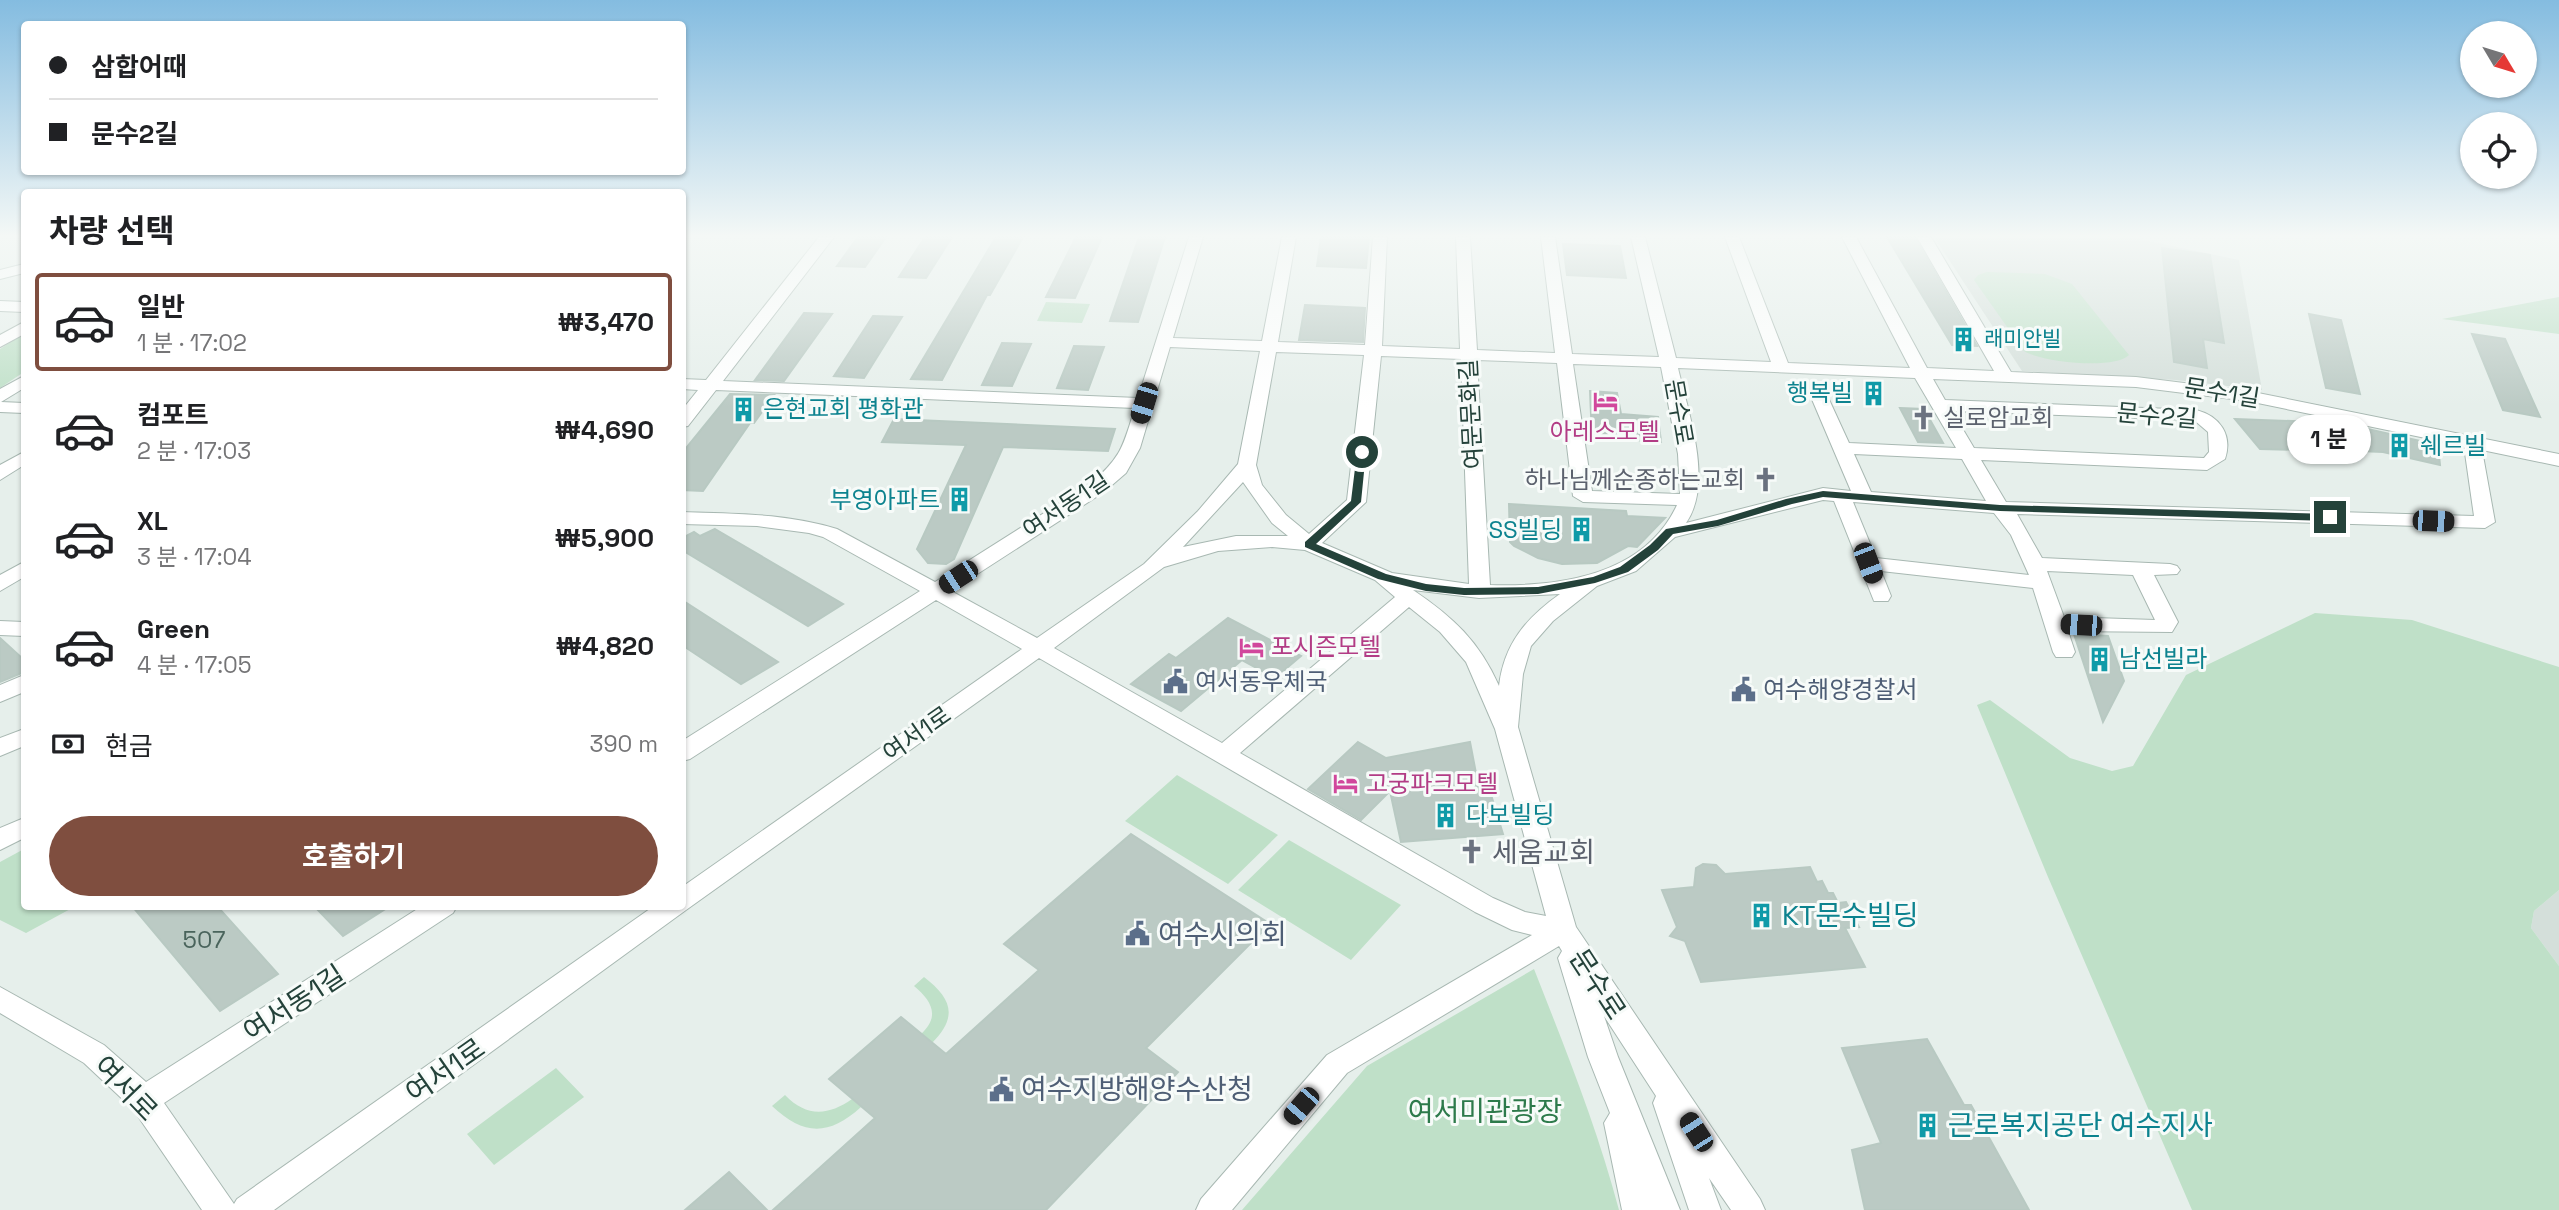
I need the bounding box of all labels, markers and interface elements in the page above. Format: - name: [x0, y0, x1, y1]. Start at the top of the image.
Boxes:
- north arrow: [2460, 21, 2538, 98]
- map controls: [2460, 21, 2537, 189]
- text: 삼합어때: [91, 50, 187, 84]
- button: locate: [2460, 112, 2537, 189]
- text: 문수2길: [91, 117, 178, 151]
- text: 차량 선택: [49, 211, 175, 251]
- text: 일반: [137, 290, 185, 324]
- icon: car: [53, 291, 116, 354]
- text: ₩3,470: [557, 305, 654, 339]
- building icon: 래미안빌: [1950, 325, 1978, 353]
- place label: 래미안빌: [1984, 325, 2061, 352]
- text: 1 분 · 17:02: [137, 328, 247, 358]
- street label: 여문문화길: [1452, 358, 1489, 470]
- street label: 문수1길: [2182, 371, 2262, 414]
- street label: 문수로: [1658, 377, 1701, 447]
- place label: 행복빌: [1787, 377, 1853, 408]
- building icon: 행복빌: [1859, 379, 1887, 407]
- car: [1128, 380, 1161, 426]
- hotel icon: 아레스모텔: [1591, 387, 1619, 415]
- place label: 은현교회 평화관: [763, 393, 924, 424]
- building icon: 은현교회 평화관: [729, 395, 757, 423]
- street label: 문수2길: [2115, 397, 2199, 434]
- text: 컴포트: [137, 398, 209, 432]
- icon: car: [53, 399, 116, 462]
- place label: 실로암교회: [1943, 402, 2053, 433]
- church icon: 실로암교회: [1909, 404, 1937, 432]
- text: ₩4,690: [555, 413, 654, 447]
- place label: 아레스모텔: [1550, 416, 1660, 447]
- callout: 1 분: [2288, 416, 2372, 464]
- text: 1 분: [2310, 424, 2348, 454]
- place label: 쉐르빌: [2420, 430, 2486, 461]
- building icon: 쉐르빌: [2386, 432, 2414, 460]
- text: 2 분 · 17:03: [137, 436, 251, 466]
- route start: [1346, 436, 1378, 468]
- street label: 여서동1길: [1016, 464, 1115, 545]
- place label: 하나님께순종하는교회: [1524, 464, 1745, 495]
- church icon: 하나님께순종하는교회: [1751, 466, 1779, 494]
- place label: 부영아파트: [830, 484, 940, 515]
- building icon: 부영아파트: [946, 486, 974, 514]
- route end: [2314, 501, 2346, 533]
- text: XL: [137, 504, 168, 538]
- icon: car: [53, 507, 116, 570]
- car: [2412, 510, 2455, 532]
- place label: SS빌딩: [1488, 514, 1562, 545]
- building icon: SS빌딩: [1568, 516, 1596, 544]
- text: ₩5,900: [555, 521, 654, 555]
- car: [1851, 540, 1886, 586]
- text: 3 분 · 17:04: [137, 542, 252, 572]
- car: [935, 557, 982, 597]
- text: Green: [137, 612, 210, 646]
- car: [2060, 613, 2103, 637]
- icon: car: [53, 615, 116, 678]
- text: ₩4,820: [555, 629, 654, 663]
- place label: 포시즌모텔: [1271, 631, 1381, 662]
- hotel icon: 포시즌모텔: [1237, 633, 1265, 661]
- place label: 남선빌라: [2119, 643, 2207, 674]
- building icon: 남선빌라: [2085, 645, 2113, 673]
- text: 4 분 · 17:05: [137, 650, 252, 680]
- place label: 여서동우체국: [1195, 666, 1327, 697]
- public building icon: 여서동우체국: [1161, 668, 1189, 696]
- place label: 여수해양경찰서: [1763, 674, 1918, 705]
- public building icon: 여수해양경찰서: [1729, 676, 1757, 704]
- street label: 여서1로: [877, 699, 957, 768]
- icon: cash: [49, 725, 87, 763]
- text: 현금: [105, 729, 153, 763]
- text: 390 m: [590, 729, 658, 759]
- place label: 고궁파크모텔: [1366, 768, 1498, 799]
- hotel icon: 고궁파크모텔: [1332, 770, 1360, 798]
- place label: 다보빌딩: [1466, 799, 1554, 830]
- building icon: 다보빌딩: [1432, 801, 1460, 829]
- button: 호출하기: [49, 816, 658, 896]
- place label: 세움교회: [1492, 834, 1595, 870]
- church icon: 세움교회: [1458, 838, 1486, 866]
- place label: KT문수빌딩: [1782, 897, 1919, 933]
- building icon: KT문수빌딩: [1748, 901, 1776, 929]
- place label: 여수시의회: [1158, 916, 1287, 952]
- public building icon: 여수시의회: [1124, 920, 1152, 948]
- house number: 507: [183, 924, 225, 955]
- street label: 문수로: [1562, 942, 1634, 1026]
- street label: 여서동1길: [236, 957, 352, 1049]
- street label: 여서1로: [398, 1030, 492, 1110]
- street label: 여서로: [86, 1048, 166, 1128]
- place label: 여수지방해양수산청: [1021, 1071, 1253, 1107]
- public building icon: 여수지방해양수산청: [987, 1075, 1015, 1103]
- car: [1280, 1083, 1323, 1129]
- park label: 여서미관광장: [1408, 1093, 1562, 1129]
- place label: 근로복지공단 여수지사: [1948, 1107, 2213, 1143]
- car: [1676, 1109, 1717, 1155]
- building icon: 근로복지공단 여수지사: [1914, 1111, 1942, 1139]

